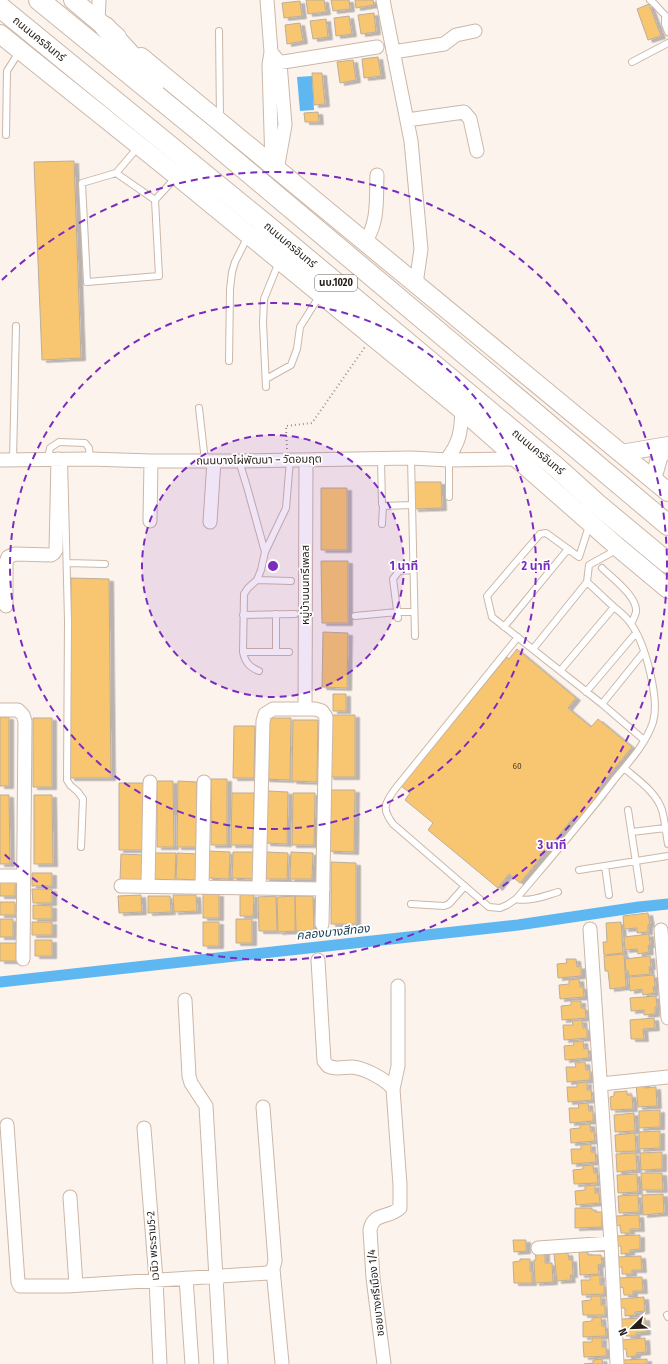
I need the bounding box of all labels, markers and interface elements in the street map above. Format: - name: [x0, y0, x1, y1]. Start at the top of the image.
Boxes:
- street label: ถนนนครอินทร์: [10, 14, 68, 65]
- street label: ถนนนครอินทร์: [261, 219, 319, 271]
- road number: นบ.1020: [315, 275, 357, 291]
- street label: ถนนนครอินทร์: [509, 426, 567, 478]
- street label: ถนนบางไผ่พัฒนา – วัดอมฤต: [196, 452, 322, 468]
- street label: หมู่บ้านนนทรีเพลส: [299, 545, 312, 625]
- centre of rings: [266, 559, 280, 573]
- text: 1 นาที: [390, 559, 418, 573]
- text: 2 นาที: [521, 559, 550, 573]
- house number: 60: [512, 761, 522, 771]
- text: 3 นาที: [537, 838, 566, 852]
- water label: คลองบางสีทอง: [296, 921, 371, 943]
- street label: เวนิว พระราม5-2: [144, 1211, 162, 1281]
- street label: ซอยบางศรีเมือง 1/4: [365, 1248, 387, 1337]
- north arrow: [612, 1308, 652, 1348]
- text: N: [616, 1326, 631, 1337]

